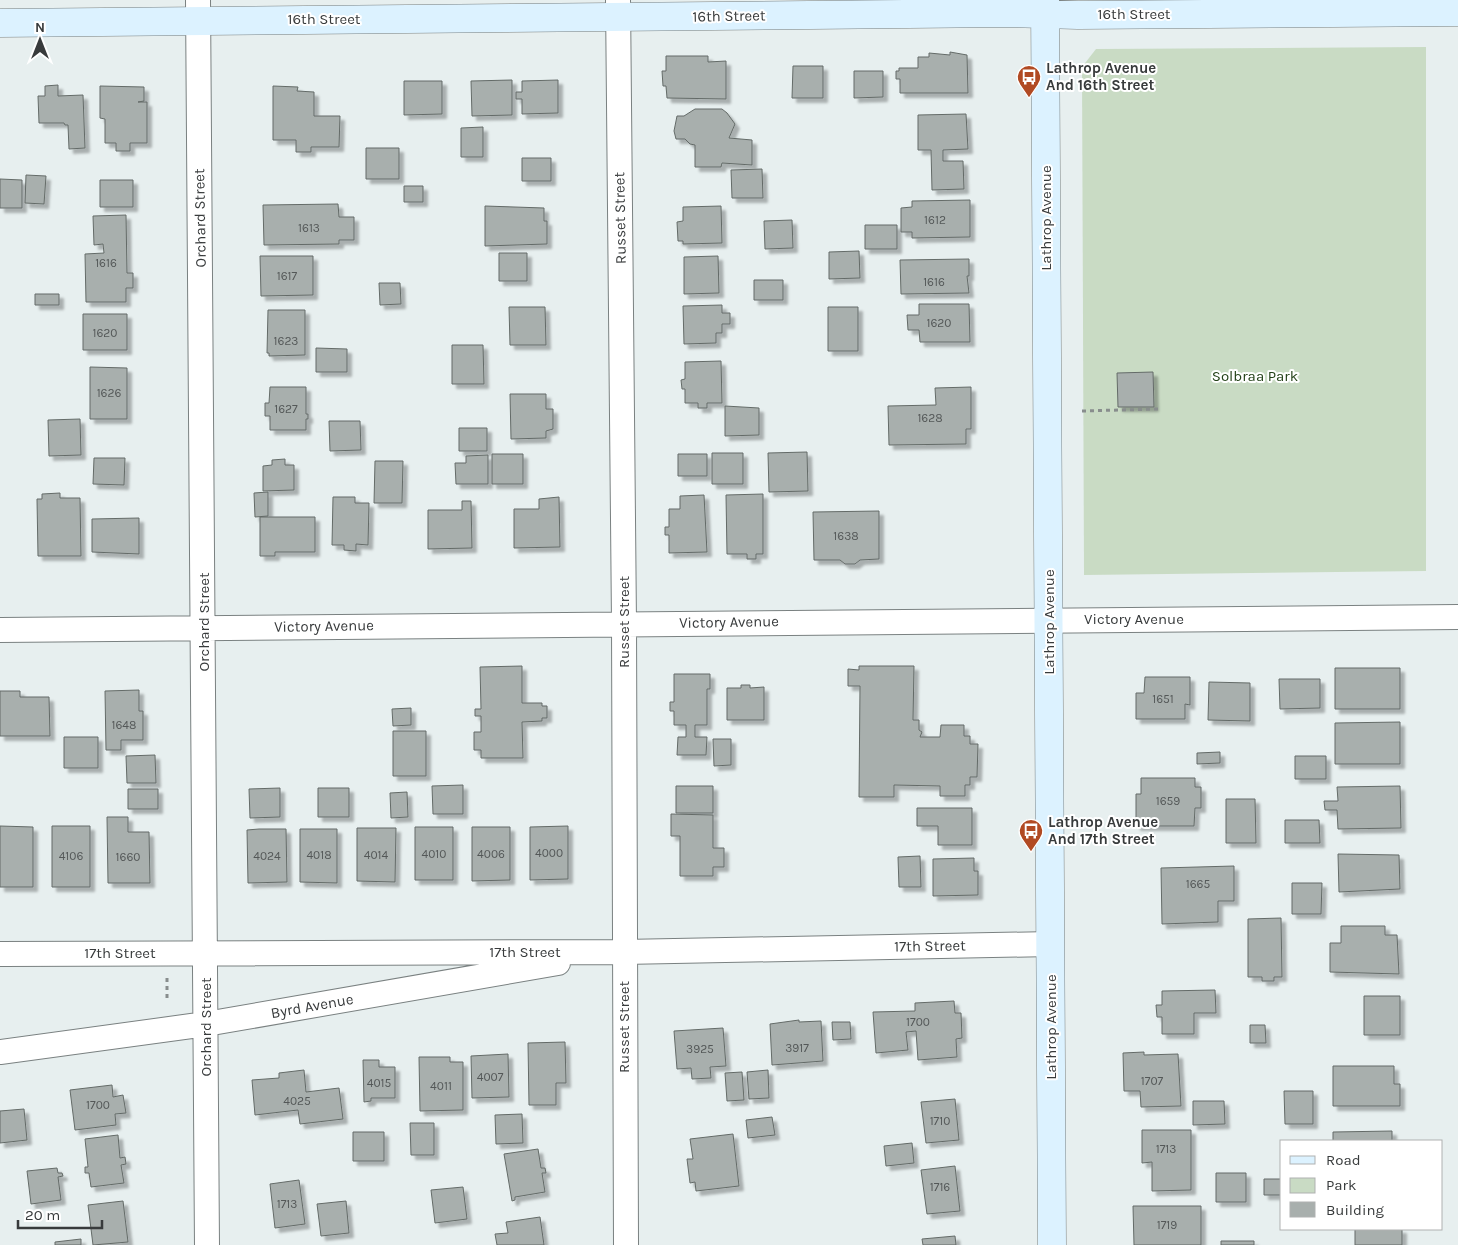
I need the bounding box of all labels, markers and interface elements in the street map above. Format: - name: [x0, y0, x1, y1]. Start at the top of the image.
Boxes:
- street label: 16th Street: [1098, 5, 1171, 23]
- street label: 16th Street: [692, 6, 766, 26]
- street label: 16th Street: [288, 10, 361, 28]
- north arrow: [15, 15, 65, 65]
- text: N: [35, 19, 45, 36]
- place label: Lathrop Avenue And 16th Street: [1046, 59, 1156, 94]
- bus stop icon: Lathrop Avenue And 16th Street: [1016, 64, 1042, 98]
- street label: Lathrop Avenue: [1037, 165, 1055, 271]
- street label: Orchard Street: [190, 168, 210, 268]
- street label: Russet Street: [610, 171, 630, 264]
- house number: 1612: [924, 213, 946, 227]
- house number: 1613: [298, 221, 320, 235]
- house number: 1616: [95, 256, 117, 270]
- house number: 1617: [277, 269, 298, 283]
- house number: 1616: [923, 275, 945, 289]
- house number: 1620: [927, 316, 951, 330]
- house number: 1620: [93, 326, 117, 340]
- house number: 1623: [274, 334, 298, 348]
- park label: Solbraa Park: [1212, 367, 1298, 385]
- house number: 1626: [97, 386, 121, 400]
- house number: 1627: [274, 402, 298, 416]
- house number: 1628: [917, 411, 943, 425]
- house number: 1638: [833, 529, 859, 543]
- street label: Lathrop Avenue: [1040, 569, 1058, 675]
- street label: Orchard Street: [195, 572, 213, 672]
- street label: Russet Street: [615, 576, 633, 668]
- street label: Victory Avenue: [1084, 610, 1184, 628]
- street label: Victory Avenue: [679, 612, 779, 632]
- street label: Victory Avenue: [274, 616, 374, 636]
- house number: 1651: [1152, 692, 1174, 706]
- house number: 1648: [112, 718, 136, 732]
- house number: 1659: [1156, 794, 1180, 808]
- place label: Lathrop Avenue And 17th Street: [1048, 813, 1158, 848]
- bus stop icon: Lathrop Avenue And 17th Street: [1018, 818, 1044, 852]
- house number: 4000: [535, 846, 563, 860]
- house number: 4010: [422, 847, 446, 861]
- house number: 4006: [477, 847, 505, 861]
- house number: 4018: [306, 848, 332, 862]
- house number: 4014: [364, 848, 389, 862]
- house number: 4106: [59, 849, 83, 863]
- house number: 4024: [253, 849, 281, 863]
- house number: 1660: [116, 850, 140, 864]
- house number: 1665: [1186, 877, 1210, 891]
- street label: 17th Street: [894, 936, 966, 956]
- street label: 17th Street: [489, 943, 561, 961]
- street label: 17th Street: [84, 944, 156, 962]
- street label: Lathrop Avenue: [1042, 974, 1060, 1080]
- street label: Orchard Street: [197, 977, 215, 1077]
- street label: Russet Street: [615, 981, 633, 1073]
- street label: Byrd Avenue: [269, 990, 355, 1022]
- house number: 1700: [906, 1015, 930, 1029]
- house number: 3917: [785, 1041, 809, 1055]
- house number: 3925: [686, 1042, 714, 1056]
- house number: 4007: [477, 1070, 504, 1084]
- house number: 1707: [1141, 1074, 1164, 1088]
- house number: 4015: [367, 1076, 392, 1090]
- house number: 4011: [430, 1079, 452, 1093]
- house number: 4025: [283, 1094, 311, 1108]
- house number: 1700: [86, 1098, 110, 1112]
- house number: 1710: [930, 1114, 950, 1128]
- legend: [1280, 1140, 1443, 1230]
- house number: 1713: [1156, 1142, 1176, 1156]
- text: Road: [1326, 1151, 1361, 1169]
- text: Park: [1326, 1176, 1356, 1194]
- house number: 1716: [930, 1180, 950, 1194]
- house number: 1713: [277, 1197, 297, 1211]
- scale bar: [18, 1198, 101, 1230]
- text: Building: [1326, 1201, 1384, 1219]
- text: 20 m: [25, 1206, 60, 1224]
- house number: 1719: [1157, 1218, 1177, 1232]

